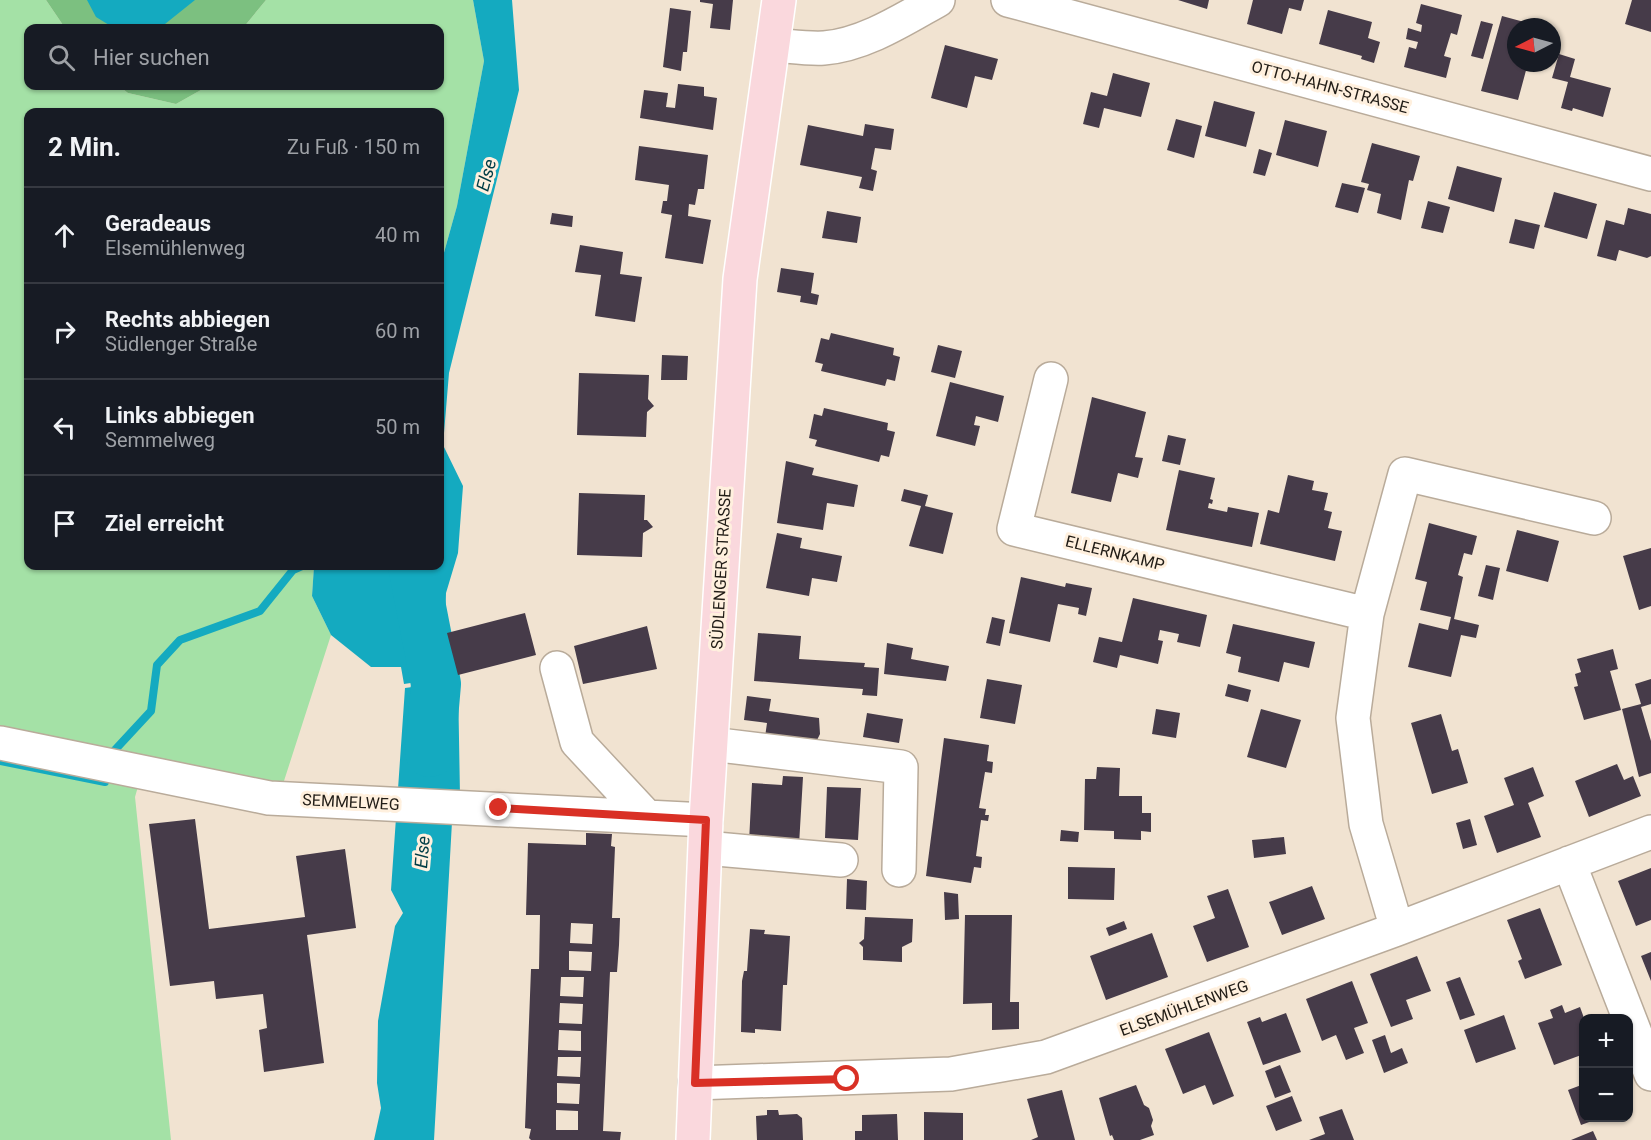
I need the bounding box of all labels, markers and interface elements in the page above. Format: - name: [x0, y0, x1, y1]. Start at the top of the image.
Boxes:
- north arrow: [1507, 18, 1561, 72]
- search box: [24, 24, 444, 90]
- icon: search: [45, 41, 78, 74]
- text: Hier suchen: [93, 45, 210, 70]
- street label: OTTO-HAHN-STRASSE: [1249, 57, 1411, 117]
- text: 2 Min.: [48, 132, 121, 162]
- text: Zu Fuß · 150 m: [287, 135, 420, 159]
- water label: Else: [472, 157, 500, 193]
- text: Geradeaus: [105, 211, 211, 236]
- icon: ahead: [48, 219, 81, 252]
- text: 40 m: [375, 223, 420, 247]
- text: Elsemühlenweg: [105, 236, 245, 260]
- text: Rechts abbiegen: [105, 307, 270, 332]
- icon: right: [48, 315, 81, 348]
- text: 60 m: [375, 319, 420, 343]
- text: Südlenger Straße: [105, 332, 257, 356]
- text: Links abbiegen: [105, 403, 255, 428]
- icon: left: [48, 411, 81, 444]
- text: 50 m: [375, 415, 420, 439]
- text: Semmelweg: [105, 428, 215, 452]
- street label: SÜDLENGER STRASSE: [707, 488, 735, 650]
- icon: arrive: [48, 507, 81, 540]
- text: Ziel erreicht: [105, 511, 224, 536]
- street label: ELLERNKAMP: [1064, 532, 1166, 574]
- street label: SEMMELWEG: [302, 790, 400, 814]
- route end: [485, 794, 511, 820]
- water label: Else: [410, 835, 434, 869]
- street label: ELSEMÜHLENWEG: [1117, 976, 1251, 1040]
- map controls: [1579, 1014, 1633, 1122]
- button: +: [1579, 1014, 1633, 1068]
- route start: [833, 1065, 859, 1091]
- button: −: [1579, 1068, 1633, 1122]

